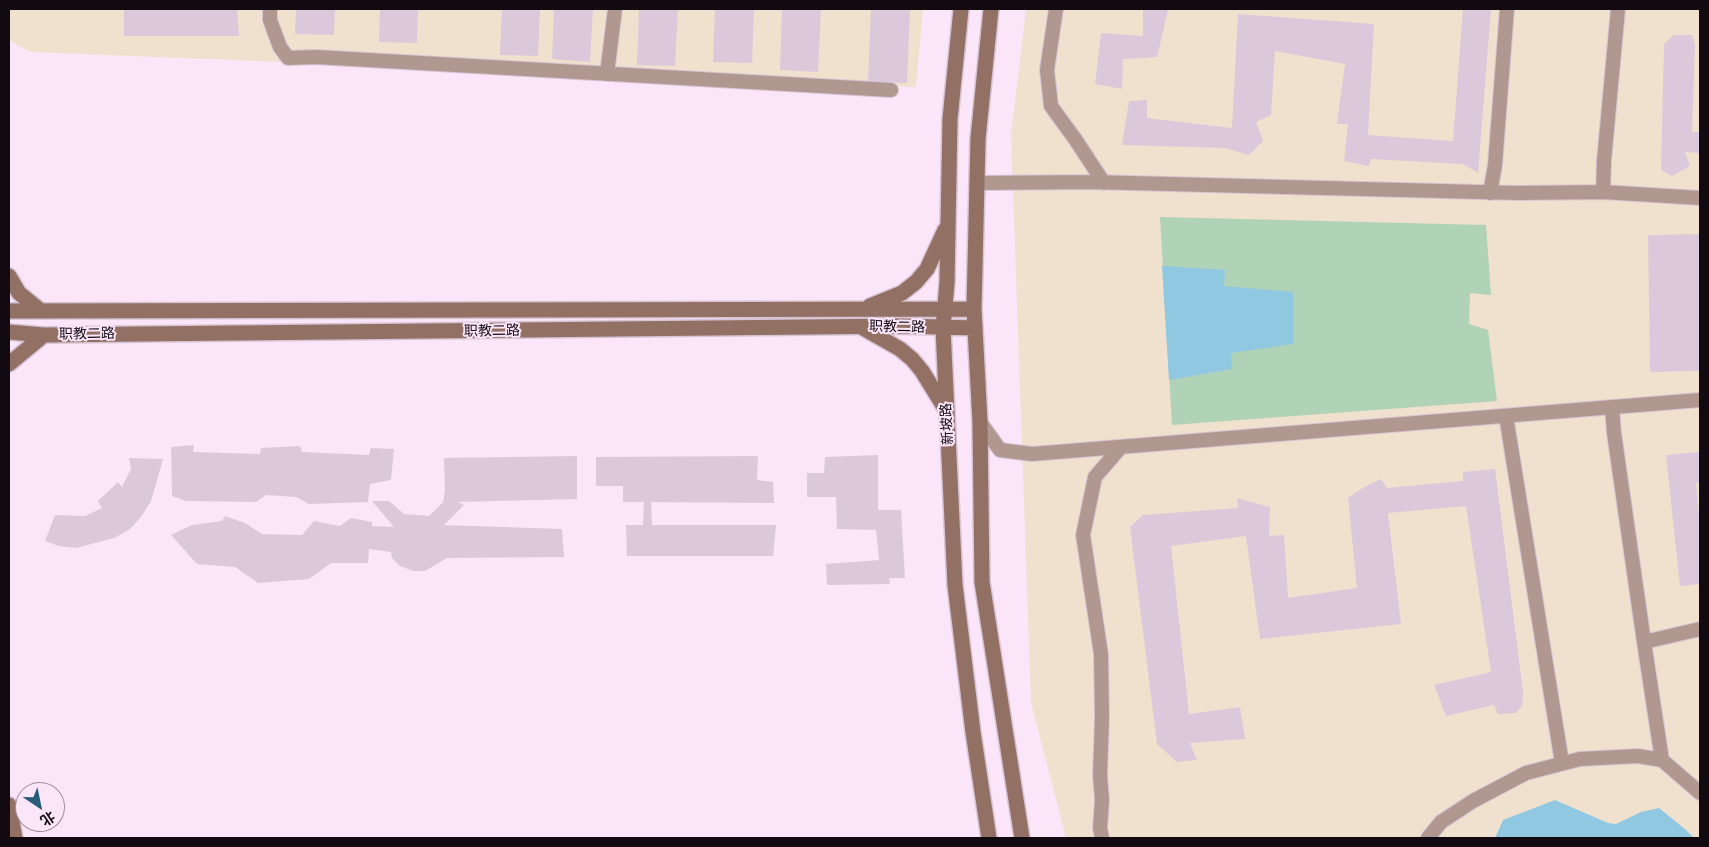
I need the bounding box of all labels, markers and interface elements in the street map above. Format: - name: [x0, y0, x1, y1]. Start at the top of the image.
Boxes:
- street label: 职教二路: [869, 318, 925, 336]
- street label: 职教二路: [464, 322, 520, 340]
- street label: 职教二路: [59, 325, 115, 343]
- street label: 新坡路: [938, 403, 956, 445]
- north arrow: [15, 782, 65, 832]
- text: 北: [38, 808, 58, 829]

